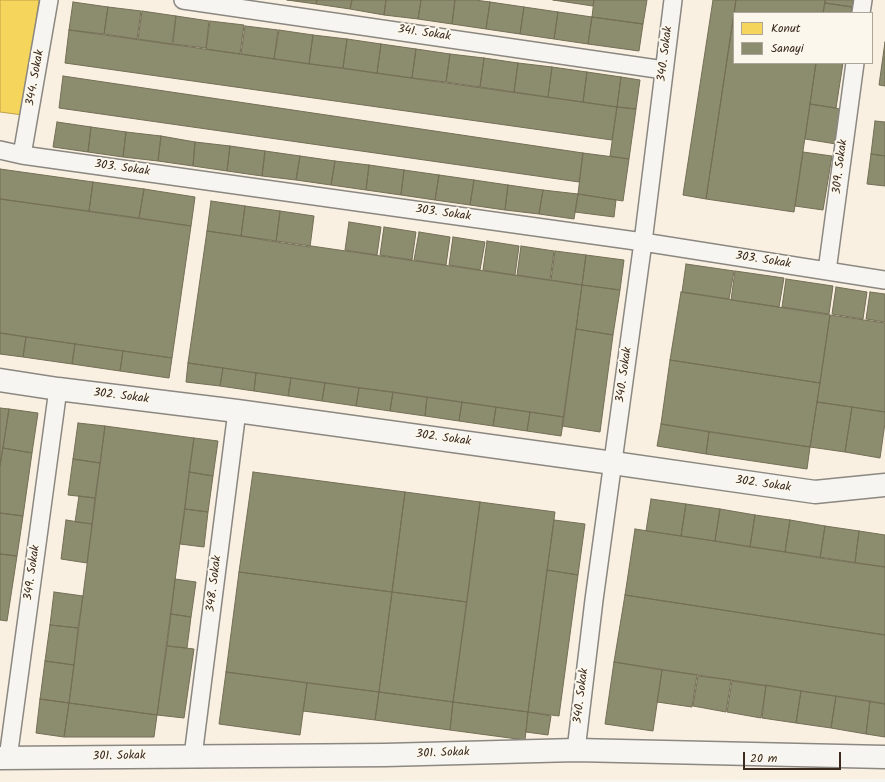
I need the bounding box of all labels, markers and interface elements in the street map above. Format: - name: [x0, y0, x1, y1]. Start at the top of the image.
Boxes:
- legend: [733, 12, 873, 64]
- text: Konut: [771, 19, 800, 38]
- street label: 341. Sokak: [396, 23, 452, 45]
- street label: 340. Sokak: [655, 25, 677, 83]
- text: Sanayi: [771, 39, 804, 58]
- street label: 344. Sokak: [24, 49, 48, 107]
- street label: 309. Sokak: [830, 139, 852, 195]
- street label: 303. Sokak: [93, 158, 151, 180]
- street label: 303. Sokak: [414, 203, 472, 225]
- street label: 303. Sokak: [734, 250, 792, 272]
- street label: 340. Sokak: [614, 346, 636, 404]
- street label: 302. Sokak: [92, 386, 150, 408]
- street label: 302. Sokak: [414, 428, 472, 450]
- street label: 302. Sokak: [734, 474, 792, 496]
- street label: 349. Sokak: [22, 544, 44, 602]
- street label: 348. Sokak: [204, 555, 226, 613]
- street label: 340. Sokak: [571, 667, 593, 725]
- scale bar: [745, 744, 843, 770]
- street label: 301. Sokak: [416, 746, 470, 762]
- street label: 301. Sokak: [92, 749, 146, 765]
- text: 20 m: [750, 749, 777, 768]

